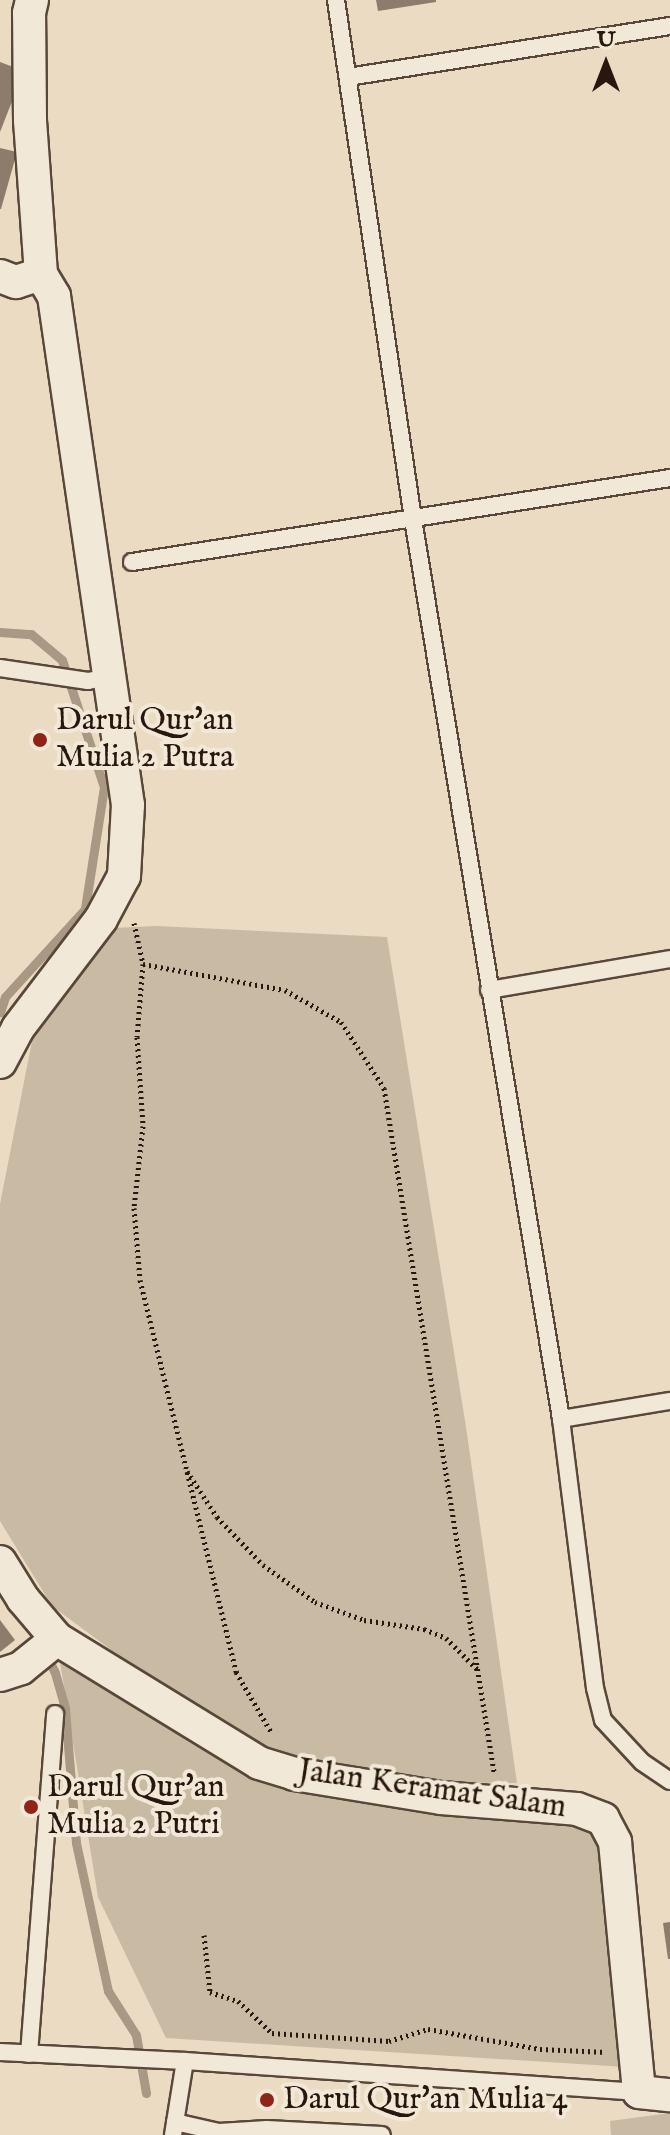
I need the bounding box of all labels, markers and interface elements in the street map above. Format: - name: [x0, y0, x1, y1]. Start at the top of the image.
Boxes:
- north arrow: [566, 24, 646, 104]
- text: U: [597, 26, 615, 54]
- place label: Darul Qur'an Mulia 2 Putra: [56, 703, 234, 778]
- marker: Darul Qur'an Mulia 2 Putra: [31, 731, 49, 749]
- street label: Jalan Keramat Salam: [296, 1752, 568, 1828]
- place label: Darul Qur'an Mulia 2 Putri: [47, 1770, 225, 1845]
- marker: Darul Qur'an Mulia 2 Putri: [22, 1798, 40, 1816]
- place label: Darul Qur'an Mulia 4: [283, 2081, 568, 2119]
- marker: Darul Qur'an Mulia 4: [258, 2091, 276, 2109]

